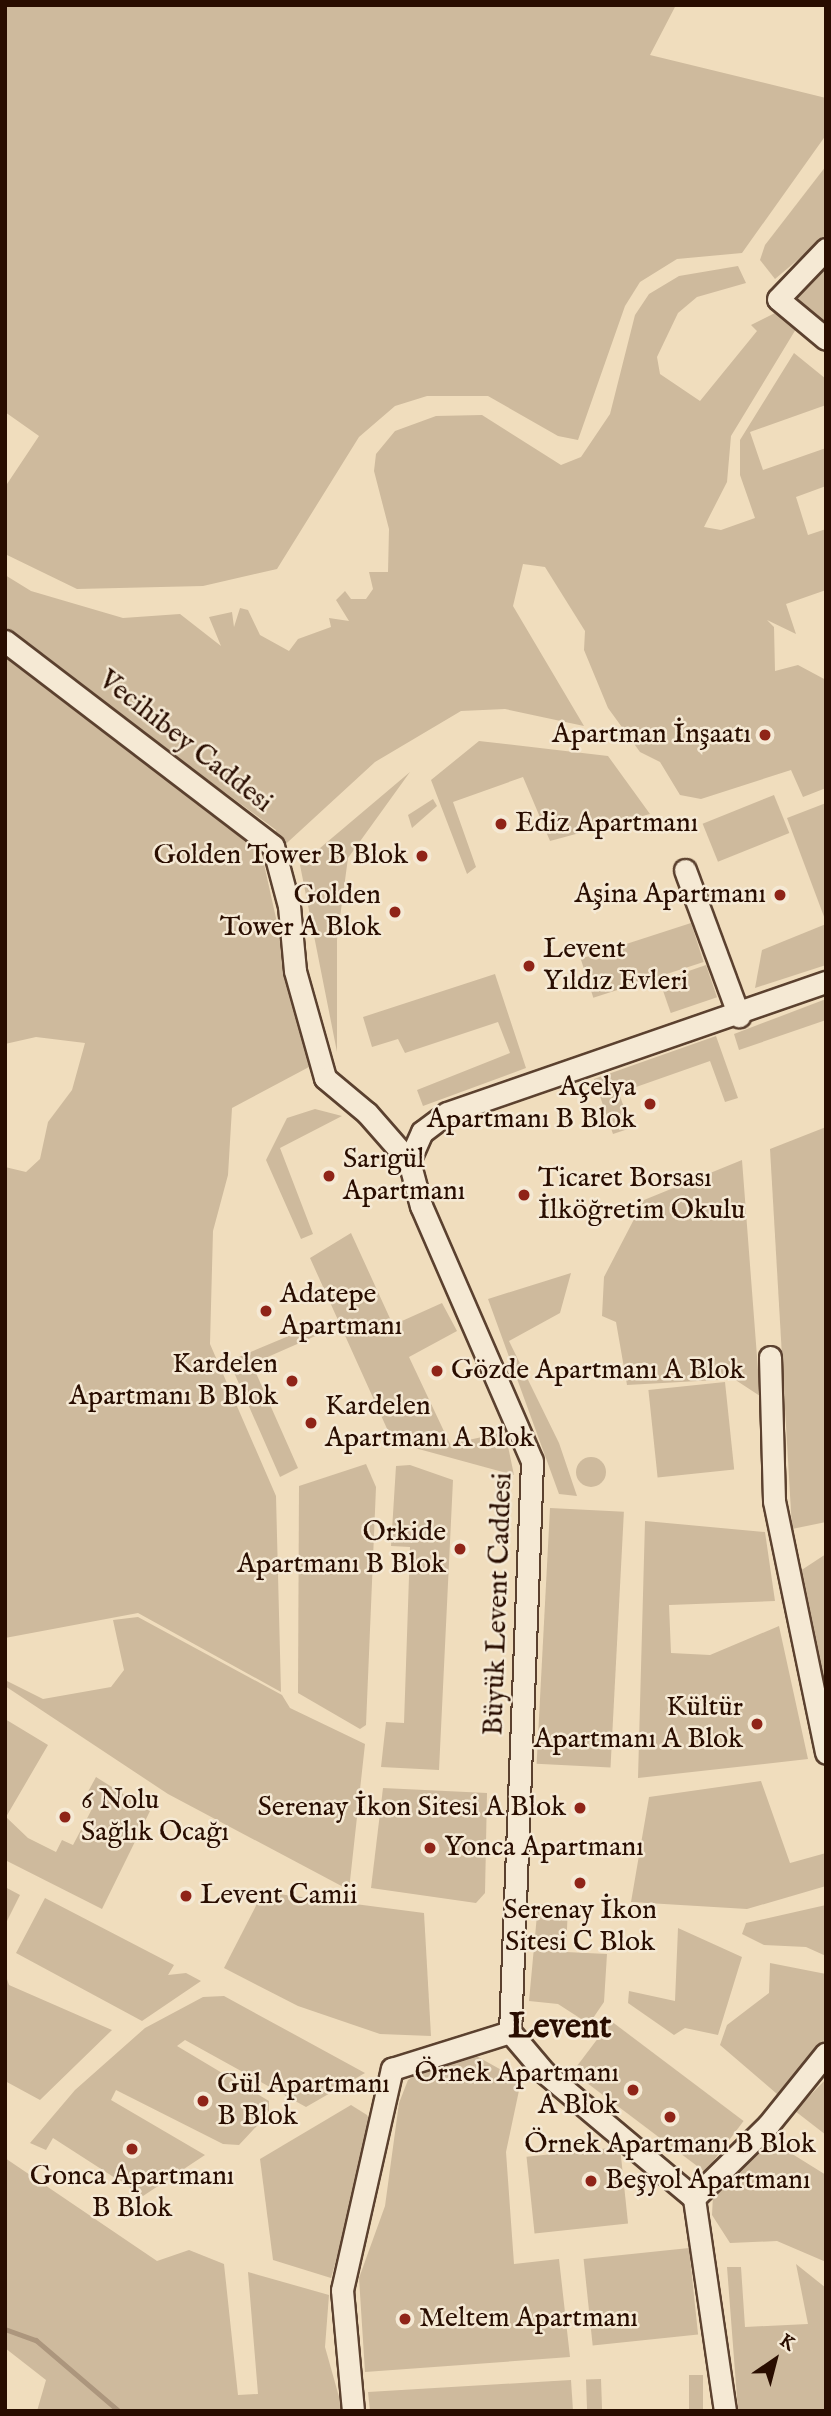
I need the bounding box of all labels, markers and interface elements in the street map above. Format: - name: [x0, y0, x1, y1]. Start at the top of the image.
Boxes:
- street label: Vecihibey Caddesi: [91, 664, 279, 820]
- place label: Apartman İnşaatı: [552, 718, 751, 752]
- marker: Apartman İnşaatı: [757, 727, 773, 743]
- place label: Ediz Apartmanı: [515, 807, 698, 841]
- marker: Ediz Apartmanı: [493, 816, 509, 832]
- place label: Golden Tower B Blok: [154, 839, 408, 873]
- marker: Golden Tower B Blok: [414, 848, 430, 864]
- place label: Aşina Apartmanı: [574, 878, 766, 912]
- place label: Golden Tower A Blok: [220, 879, 381, 945]
- marker: Aşina Apartmanı: [772, 887, 788, 903]
- marker: Golden Tower A Blok: [387, 904, 403, 920]
- place label: Levent Yıldız Evleri: [543, 933, 688, 999]
- marker: Levent Yıldız Evleri: [521, 958, 537, 974]
- place label: Açelya Apartmanı B Blok: [427, 1071, 636, 1137]
- marker: Açelya Apartmanı B Blok: [642, 1096, 658, 1112]
- place label: Sarıgül Apartmanı: [343, 1143, 465, 1209]
- place label: Ticaret Borsası İlköğretim Okulu: [538, 1162, 745, 1228]
- marker: Sarıgül Apartmanı: [321, 1168, 337, 1184]
- marker: Ticaret Borsası İlköğretim Okulu: [516, 1187, 532, 1203]
- place label: Adatepe Apartmanı: [280, 1278, 402, 1344]
- marker: Adatepe Apartmanı: [258, 1303, 274, 1319]
- place label: Kardelen Apartmanı B Blok: [69, 1348, 278, 1414]
- place label: Gözde Apartmanı A Blok: [451, 1354, 745, 1388]
- marker: Gözde Apartmanı A Blok: [429, 1363, 445, 1379]
- marker: Kardelen Apartmanı B Blok: [284, 1373, 300, 1389]
- place label: Kardelen Apartmanı A Blok: [325, 1390, 534, 1456]
- marker: Kardelen Apartmanı A Blok: [303, 1415, 319, 1431]
- street label: Büyük Levent Caddesi: [478, 1472, 520, 1736]
- place label: Orkide Apartmanı B Blok: [237, 1516, 446, 1582]
- marker: Orkide Apartmanı B Blok: [452, 1541, 468, 1557]
- place label: Kültür Apartmanı A Blok: [534, 1691, 743, 1757]
- marker: Kültür Apartmanı A Blok: [749, 1716, 765, 1732]
- place label: 6 Nolu Sağlık Ocağı: [81, 1784, 229, 1850]
- place label: Serenay İkon Sitesi A Blok: [258, 1791, 566, 1825]
- marker: Serenay İkon Sitesi A Blok: [572, 1800, 588, 1816]
- marker: 6 Nolu Sağlık Ocağı: [55, 1807, 75, 1827]
- place label: Yonca Apartmanı: [444, 1831, 644, 1865]
- marker: Yonca Apartmanı: [422, 1840, 438, 1856]
- marker: Serenay İkon Sitesi C Blok: [572, 1875, 588, 1891]
- place label: Levent Camii: [200, 1879, 357, 1913]
- marker: Levent Camii: [178, 1888, 194, 1904]
- place label: Serenay İkon Sitesi C Blok: [503, 1894, 657, 1960]
- district label: Levent: [508, 2007, 612, 2049]
- place label: Örnek Apartmanı A Blok: [414, 2057, 619, 2123]
- place label: Gül Apartmanı B Blok: [217, 2068, 390, 2134]
- marker: Örnek Apartmanı A Blok: [625, 2082, 641, 2098]
- marker: Gül Apartmanı B Blok: [195, 2093, 211, 2109]
- marker: Örnek Apartmanı B Blok: [662, 2109, 678, 2125]
- place label: Örnek Apartmanı B Blok: [524, 2128, 816, 2162]
- marker: Gonca Apartmanı B Blok: [124, 2141, 140, 2157]
- place label: Gonca Apartmanı B Blok: [30, 2160, 234, 2226]
- place label: Beşyol Apartmanı: [605, 2164, 810, 2198]
- marker: Beşyol Apartmanı: [583, 2173, 599, 2189]
- place label: Meltem Apartmanı: [419, 2302, 638, 2336]
- marker: Meltem Apartmanı: [397, 2311, 413, 2327]
- north arrow: [740, 2325, 810, 2395]
- text: K: [775, 2329, 800, 2357]

